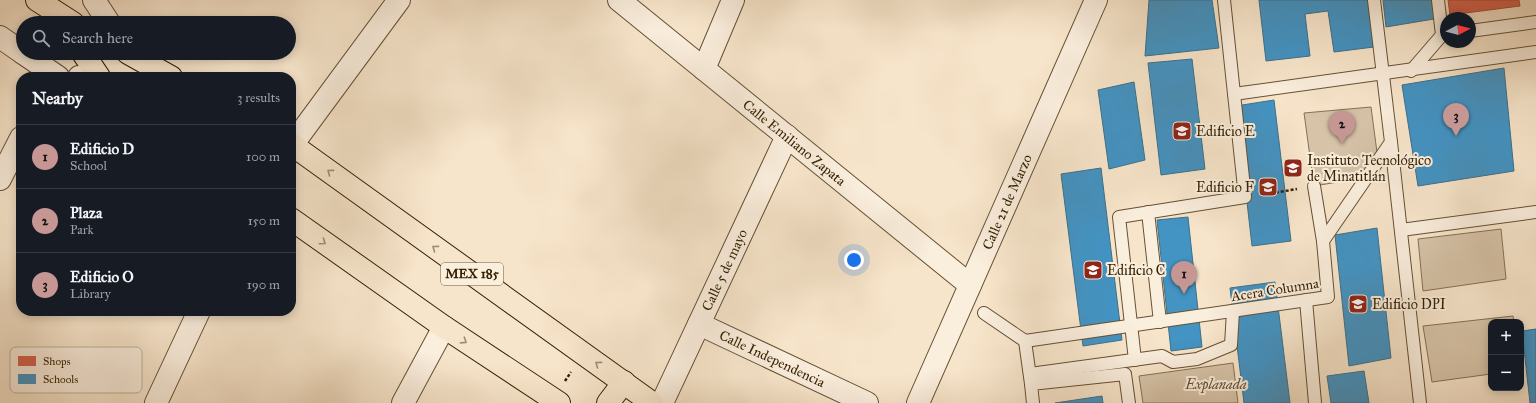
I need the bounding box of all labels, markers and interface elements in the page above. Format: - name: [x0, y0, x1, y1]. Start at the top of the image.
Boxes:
- north arrow: [1440, 12, 1476, 48]
- search box: [16, 16, 296, 60]
- icon: search: [30, 27, 52, 49]
- text: Search here: [62, 29, 133, 47]
- text: Nearby: [32, 88, 83, 109]
- text: 3 results: [237, 90, 280, 106]
- street label: Calle Emiliano Zapata: [740, 96, 849, 189]
- pin: 3: [1443, 103, 1469, 136]
- pin: 2: [1329, 111, 1355, 144]
- school or university icon: Edificio E: [1171, 120, 1193, 142]
- place label: Edificio E: [1196, 123, 1255, 140]
- text: Edificio D: [70, 140, 134, 158]
- text: 1: [42, 149, 48, 165]
- text: 100 m: [246, 149, 280, 165]
- street label: Calle 21 de Marzo: [978, 151, 1035, 252]
- place label: Instituto Tecnológico de Minatitlán: [1307, 152, 1431, 185]
- school or university icon: Instituto Tecnológico de Minatitlán: [1282, 157, 1304, 179]
- text: School: [70, 158, 107, 174]
- one-way arrow: [327, 170, 334, 177]
- school or university icon: Edificio F: [1257, 176, 1279, 198]
- place label: Edificio F: [1196, 179, 1254, 196]
- text: Plaza: [70, 204, 102, 222]
- text: 2: [42, 213, 48, 229]
- text: 150 m: [248, 213, 280, 229]
- text: Park: [70, 222, 94, 238]
- street label: Calle 5 de mayo: [698, 226, 751, 314]
- one-way arrow: [319, 237, 326, 245]
- one-way arrow: [433, 245, 440, 252]
- your location: [844, 250, 864, 270]
- school or university icon: Edificio C: [1082, 259, 1104, 281]
- pin: 1: [1171, 261, 1197, 294]
- place label: Edificio C: [1107, 262, 1165, 279]
- road number: MEX 185: [441, 263, 503, 285]
- text: Edificio O: [70, 268, 134, 286]
- street label: Acera Columna: [1229, 275, 1320, 305]
- text: 3: [42, 277, 48, 293]
- text: 190 m: [247, 277, 280, 293]
- text: Library: [70, 286, 111, 302]
- school or university icon: Edificio DPI: [1347, 293, 1369, 315]
- place label: Edificio DPI: [1372, 296, 1446, 313]
- map controls: [1488, 319, 1524, 391]
- button: +: [1488, 319, 1524, 355]
- street label: Calle Independencia: [717, 326, 828, 391]
- one-way arrow: [459, 336, 466, 343]
- legend: [10, 347, 142, 393]
- text: Shops: [43, 355, 71, 368]
- button: −: [1488, 355, 1524, 391]
- one-way arrow: [595, 361, 602, 369]
- text: Schools: [43, 373, 78, 386]
- park label: Explanada: [1184, 376, 1247, 394]

